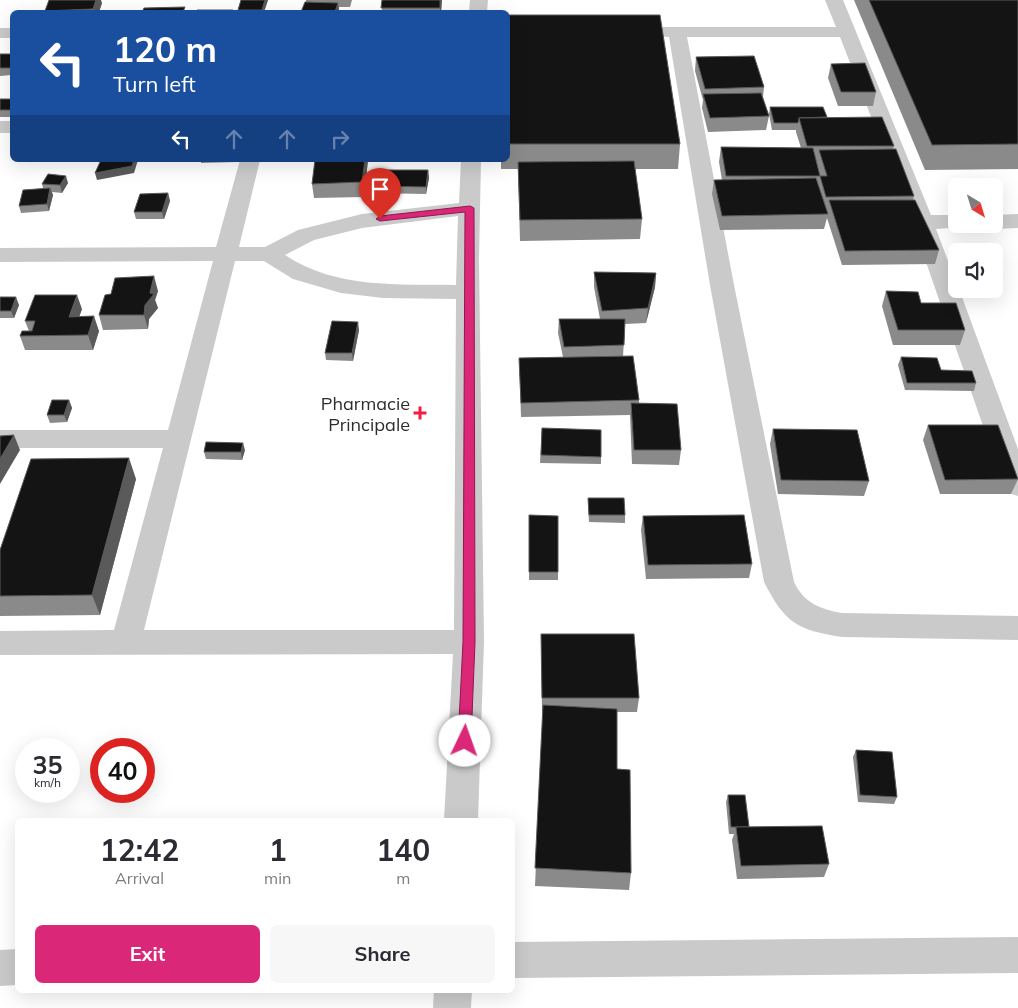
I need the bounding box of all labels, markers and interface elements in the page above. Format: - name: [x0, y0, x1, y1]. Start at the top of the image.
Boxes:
- text: 120 m: [113, 27, 217, 71]
- icon: left: [30, 30, 95, 95]
- text: Turn left: [113, 70, 196, 98]
- icon: left: [167, 125, 195, 153]
- icon: ahead: [220, 125, 248, 153]
- icon: ahead: [273, 125, 301, 153]
- icon: right: [326, 125, 354, 153]
- pin: [359, 168, 401, 219]
- icon: arrive: [366, 175, 394, 203]
- north arrow: [948, 178, 1002, 232]
- map controls: [948, 178, 1003, 298]
- button: sound: [948, 243, 1003, 298]
- place label: Pharmacie Principale: [321, 392, 410, 436]
- marker: Pharmacie Principale: [414, 407, 426, 419]
- position arrow: [438, 714, 490, 766]
- speed limit sign: 40: [90, 738, 155, 803]
- text: 35: [32, 749, 63, 780]
- text: km/h: [34, 775, 61, 790]
- text: 12:42: [100, 831, 179, 869]
- text: 1: [269, 831, 287, 869]
- text: 140: [376, 831, 430, 869]
- text: Arrival: [115, 868, 164, 888]
- text: min: [264, 868, 291, 888]
- text: m: [396, 868, 410, 888]
- button: Exit: [35, 925, 260, 983]
- button: Share: [270, 925, 495, 983]

